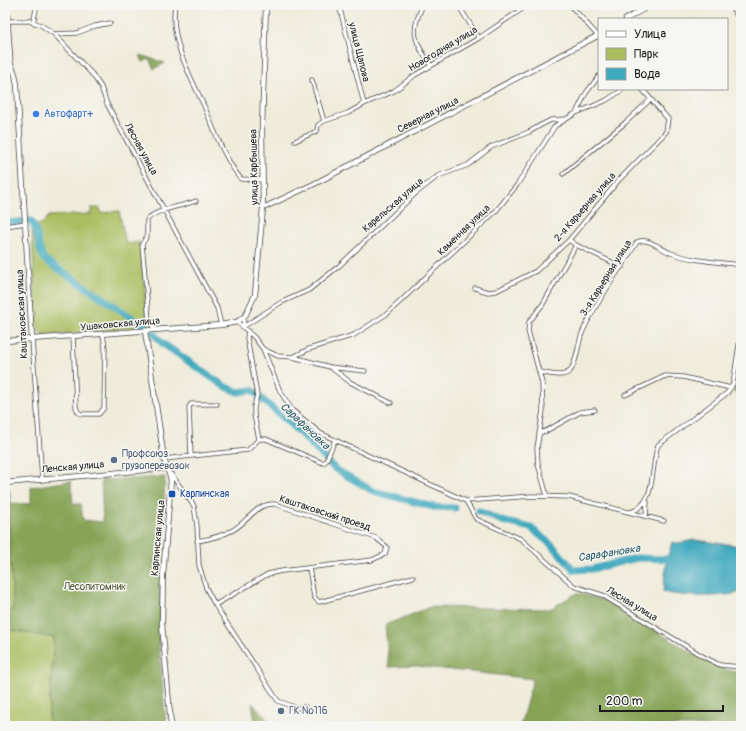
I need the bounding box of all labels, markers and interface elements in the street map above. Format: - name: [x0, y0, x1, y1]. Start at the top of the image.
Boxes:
- legend: [598, 18, 728, 90]
- street label: улица Щапова: [346, 20, 372, 83]
- street label: Новогодняя улица: [406, 24, 480, 74]
- text: Улица: [634, 27, 666, 42]
- text: Парк: [634, 47, 659, 62]
- text: Вода: [634, 67, 660, 82]
- street label: Северная улица: [395, 94, 461, 136]
- place label: Автофарт+: [44, 108, 93, 120]
- marker: Автофарт+: [31, 109, 41, 119]
- street label: Лесная улица: [121, 120, 160, 177]
- street label: улица Карбышева: [247, 129, 261, 206]
- street label: 2-я Карьерная улица: [552, 170, 618, 244]
- street label: Карельская улица: [360, 175, 426, 235]
- street label: Каменная улица: [435, 202, 493, 258]
- street label: 3-я Карьерная улица: [578, 237, 634, 318]
- street label: Каштаковская улица: [14, 269, 30, 359]
- street label: Ушаковская улица: [80, 315, 161, 333]
- water label: Сарафановка: [278, 400, 333, 453]
- place label: Профсоюз грузоперевозок: [122, 448, 190, 472]
- marker: Профсоюз грузоперевозок: [109, 455, 119, 465]
- street label: Ленская улица: [40, 458, 105, 476]
- place label: Карпинская: [180, 488, 230, 500]
- marker: Карпинская: [167, 489, 177, 499]
- street label: Каштаковский проезд: [278, 493, 372, 533]
- street label: Карпинская улица: [149, 499, 167, 577]
- water label: Сарафановка: [577, 542, 642, 564]
- park label: Лесопитомник: [63, 581, 126, 593]
- street label: Лесная улица: [603, 584, 660, 624]
- scale bar: [600, 687, 723, 713]
- text: 200 m: [606, 694, 643, 709]
- place label: ГК №116: [289, 705, 328, 717]
- marker: ГК №116: [276, 706, 286, 716]

